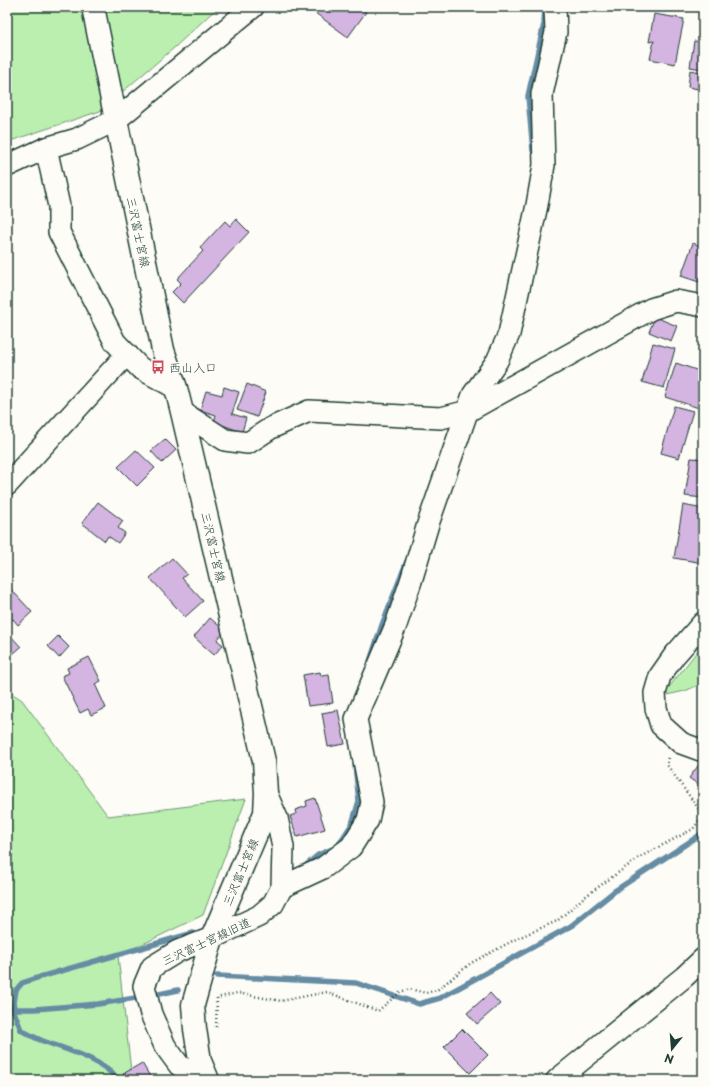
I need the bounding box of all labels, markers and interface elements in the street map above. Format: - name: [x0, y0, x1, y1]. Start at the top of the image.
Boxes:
- street label: 三沢富士宮線: [123, 195, 155, 269]
- place label: 西山入口: [169, 358, 217, 376]
- bus stop icon: 西山入口: [150, 359, 166, 375]
- street label: 三沢富士宮線: [197, 510, 231, 584]
- street label: 三沢富士宮線: [218, 835, 262, 909]
- street label: 三沢富士宮線旧道: [159, 913, 253, 969]
- north arrow: [652, 1029, 692, 1069]
- text: N: [662, 1050, 676, 1068]

